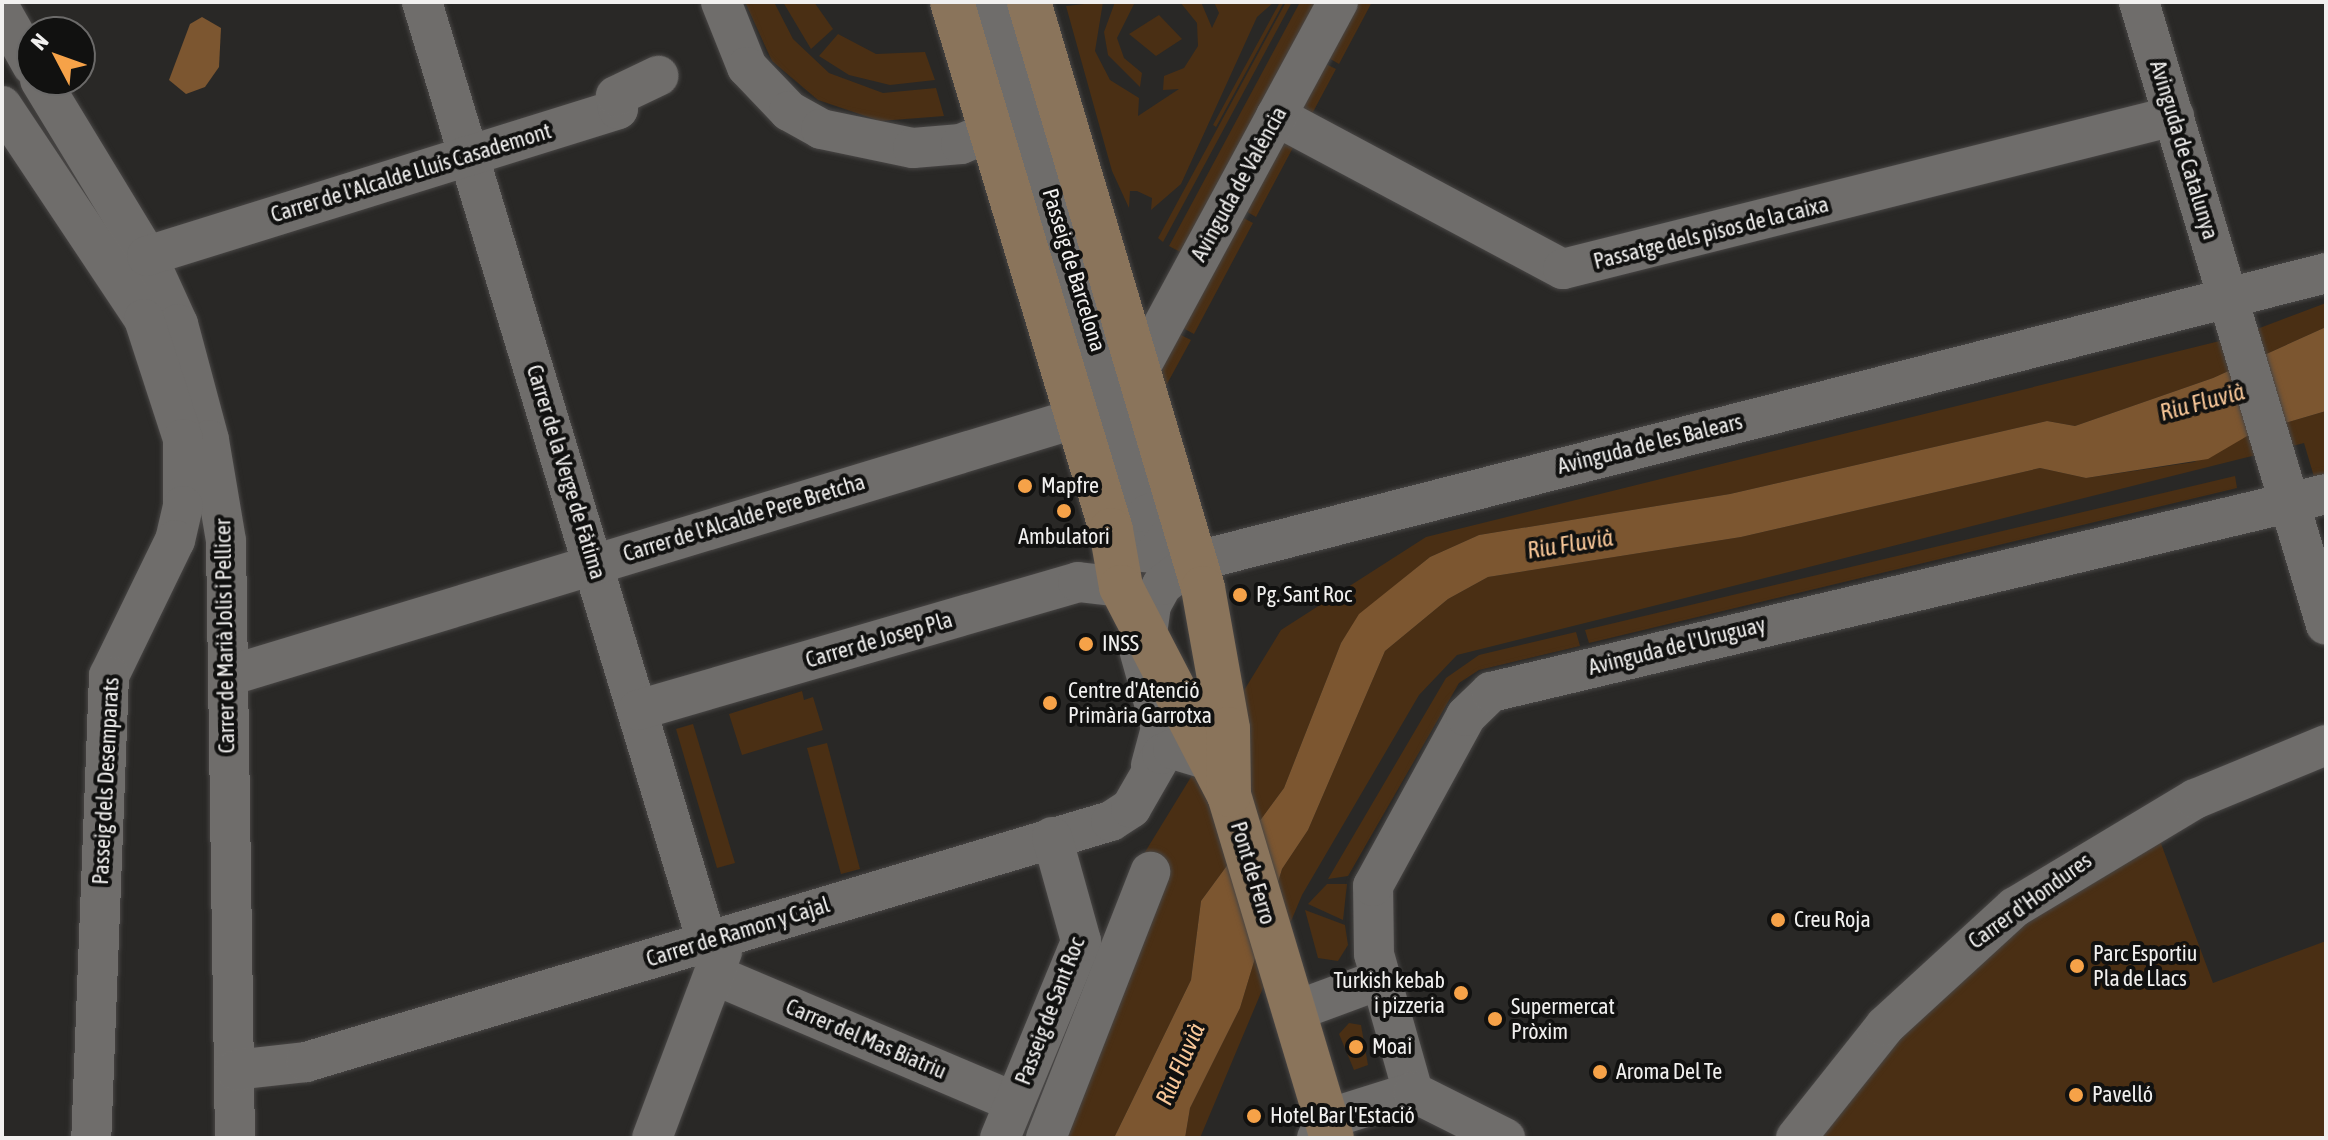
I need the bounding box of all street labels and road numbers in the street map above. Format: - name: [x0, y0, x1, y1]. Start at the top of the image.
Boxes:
- street label: Avinguda de Catalunya: [2144, 57, 2224, 243]
- street label: Avinguda de València: [1186, 102, 1292, 266]
- street label: Carrer de l'Alcalde Lluís Casademont: [268, 118, 554, 228]
- street label: Passeig de Barcelona: [1037, 185, 1111, 355]
- street label: Passatge dels pisos de la caixa: [1591, 191, 1831, 275]
- street label: Carrer de la Verge de Fàtima: [521, 362, 611, 582]
- street label: Avinguda de les Balears: [1555, 408, 1745, 480]
- street label: Carrer de l'Alcalde Pere Bretcha: [620, 469, 868, 567]
- street label: Carrer de Marià Jolis i Pellicer: [210, 518, 240, 754]
- street label: Carrer de Josep Pla: [803, 606, 955, 674]
- street label: Avinguda de l'Uruguay: [1586, 611, 1768, 681]
- street label: Passeig dels Desemparats: [87, 677, 125, 885]
- street label: Pont de Ferro: [1225, 818, 1281, 928]
- street label: Carrer d'Hondures: [1963, 847, 2097, 955]
- street label: Carrer de Ramon y Cajal: [643, 892, 833, 972]
- street label: Passeig de Sant Roc: [1010, 933, 1090, 1089]
- street label: Carrer del Mas Biatriu: [782, 993, 950, 1085]

